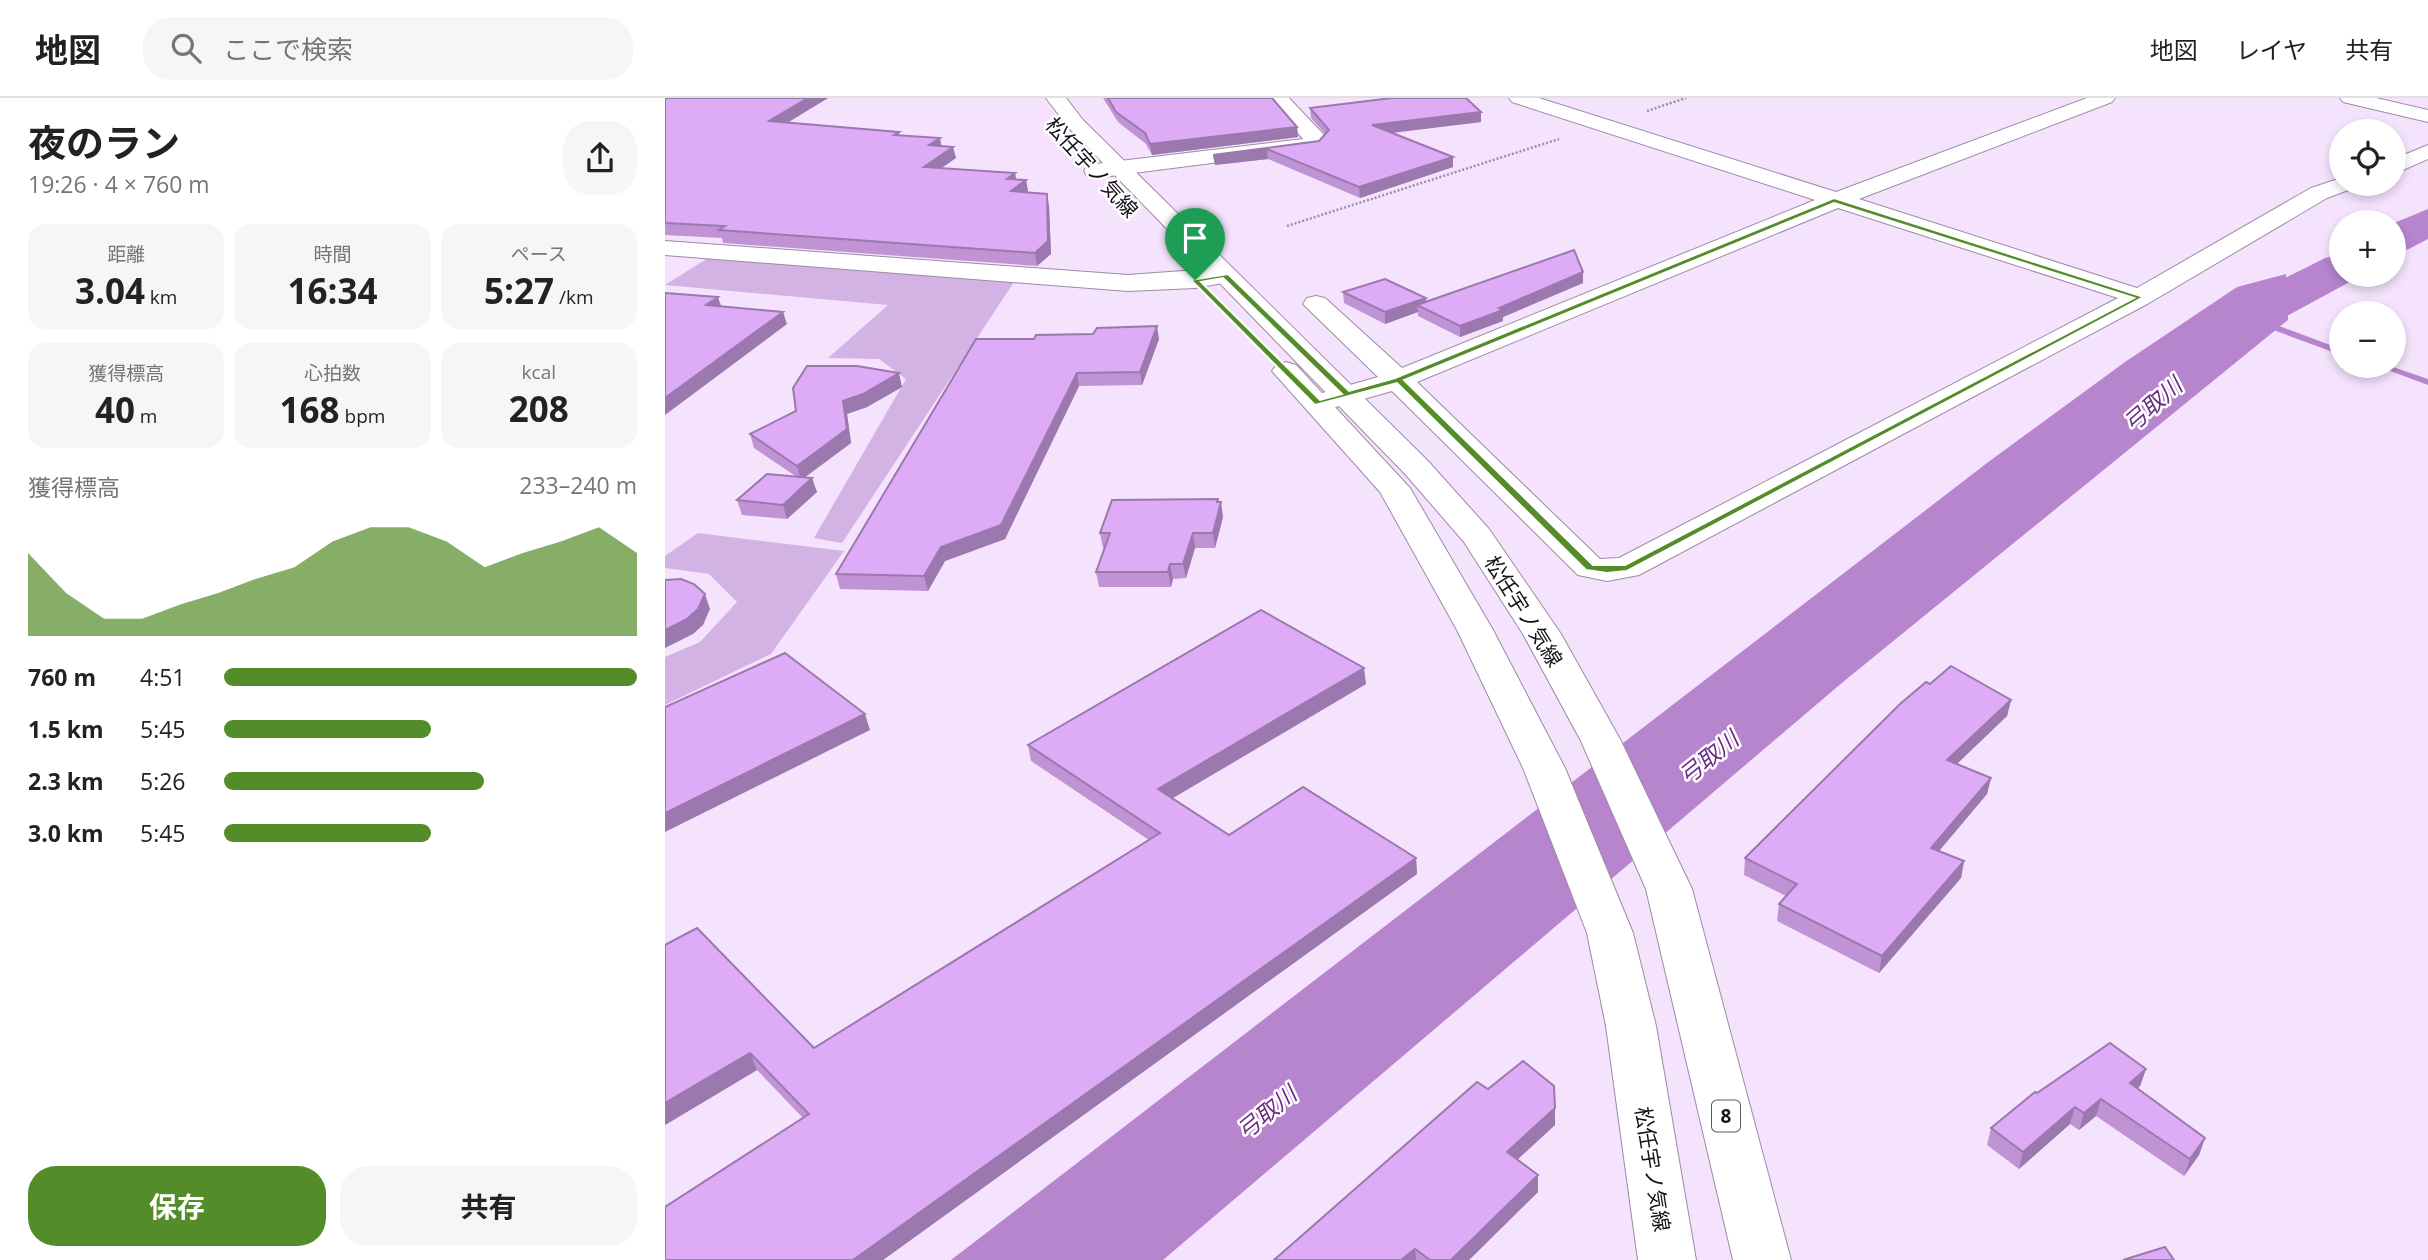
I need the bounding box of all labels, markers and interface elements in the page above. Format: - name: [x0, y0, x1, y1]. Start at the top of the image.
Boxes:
- search box: [143, 17, 633, 80]
- text: 地図: [35, 27, 101, 72]
- icon: search: [167, 29, 205, 67]
- text: ここで検索: [223, 31, 353, 67]
- text: 地図: [2150, 33, 2198, 66]
- text: レイヤ: [2236, 33, 2307, 66]
- text: 共有: [2345, 33, 2393, 66]
- street label: 松任宇ノ気線: [1039, 111, 1145, 223]
- text: 夜のラン: [28, 116, 180, 168]
- map controls: [2329, 119, 2406, 378]
- button: locate: [2329, 119, 2406, 196]
- button: share: [563, 121, 637, 195]
- text: 19:26 · 4 × 760 m: [28, 168, 210, 200]
- pin: [1165, 208, 1225, 280]
- button: +: [2329, 210, 2406, 287]
- icon: arrive: [1176, 219, 1214, 257]
- text: 距離: [107, 241, 145, 267]
- text: 時間: [313, 241, 352, 267]
- text: ペース: [511, 241, 567, 267]
- text: 3.04: [75, 267, 145, 314]
- text: 16:34: [287, 267, 378, 314]
- text: 5:27: [484, 267, 554, 314]
- text: km: [145, 284, 177, 310]
- text: /km: [554, 284, 594, 310]
- button: −: [2329, 301, 2406, 378]
- text: kcal: [522, 359, 556, 385]
- text: 獲得標高: [88, 360, 164, 386]
- text: 心拍数: [304, 360, 361, 386]
- water label: 弓取川: [2115, 367, 2191, 439]
- text: 208: [509, 385, 569, 432]
- text: 40: [95, 386, 135, 433]
- text: 168: [280, 386, 340, 433]
- text: m: [135, 403, 157, 429]
- text: bpm: [340, 403, 385, 429]
- text: 233–240 m: [519, 469, 637, 501]
- text: 獲得標高: [28, 471, 120, 503]
- street label: 松任宇ノ気線: [1479, 550, 1569, 672]
- text: 760 m: [28, 661, 96, 693]
- text: 4:51: [140, 661, 186, 693]
- text: 1.5 km: [28, 713, 104, 745]
- text: 5:45: [140, 713, 186, 745]
- water label: 弓取川: [1671, 721, 1747, 791]
- text: 2.3 km: [28, 765, 104, 797]
- text: 5:26: [140, 765, 186, 797]
- text: 3.0 km: [28, 817, 104, 849]
- text: 5:45: [140, 817, 186, 849]
- water label: 弓取川: [1229, 1076, 1305, 1146]
- road number: 8: [1712, 1100, 1740, 1132]
- street label: 松任宇ノ気線: [1629, 1105, 1677, 1233]
- button: 保存: [28, 1166, 326, 1246]
- button: 共有: [340, 1166, 637, 1246]

